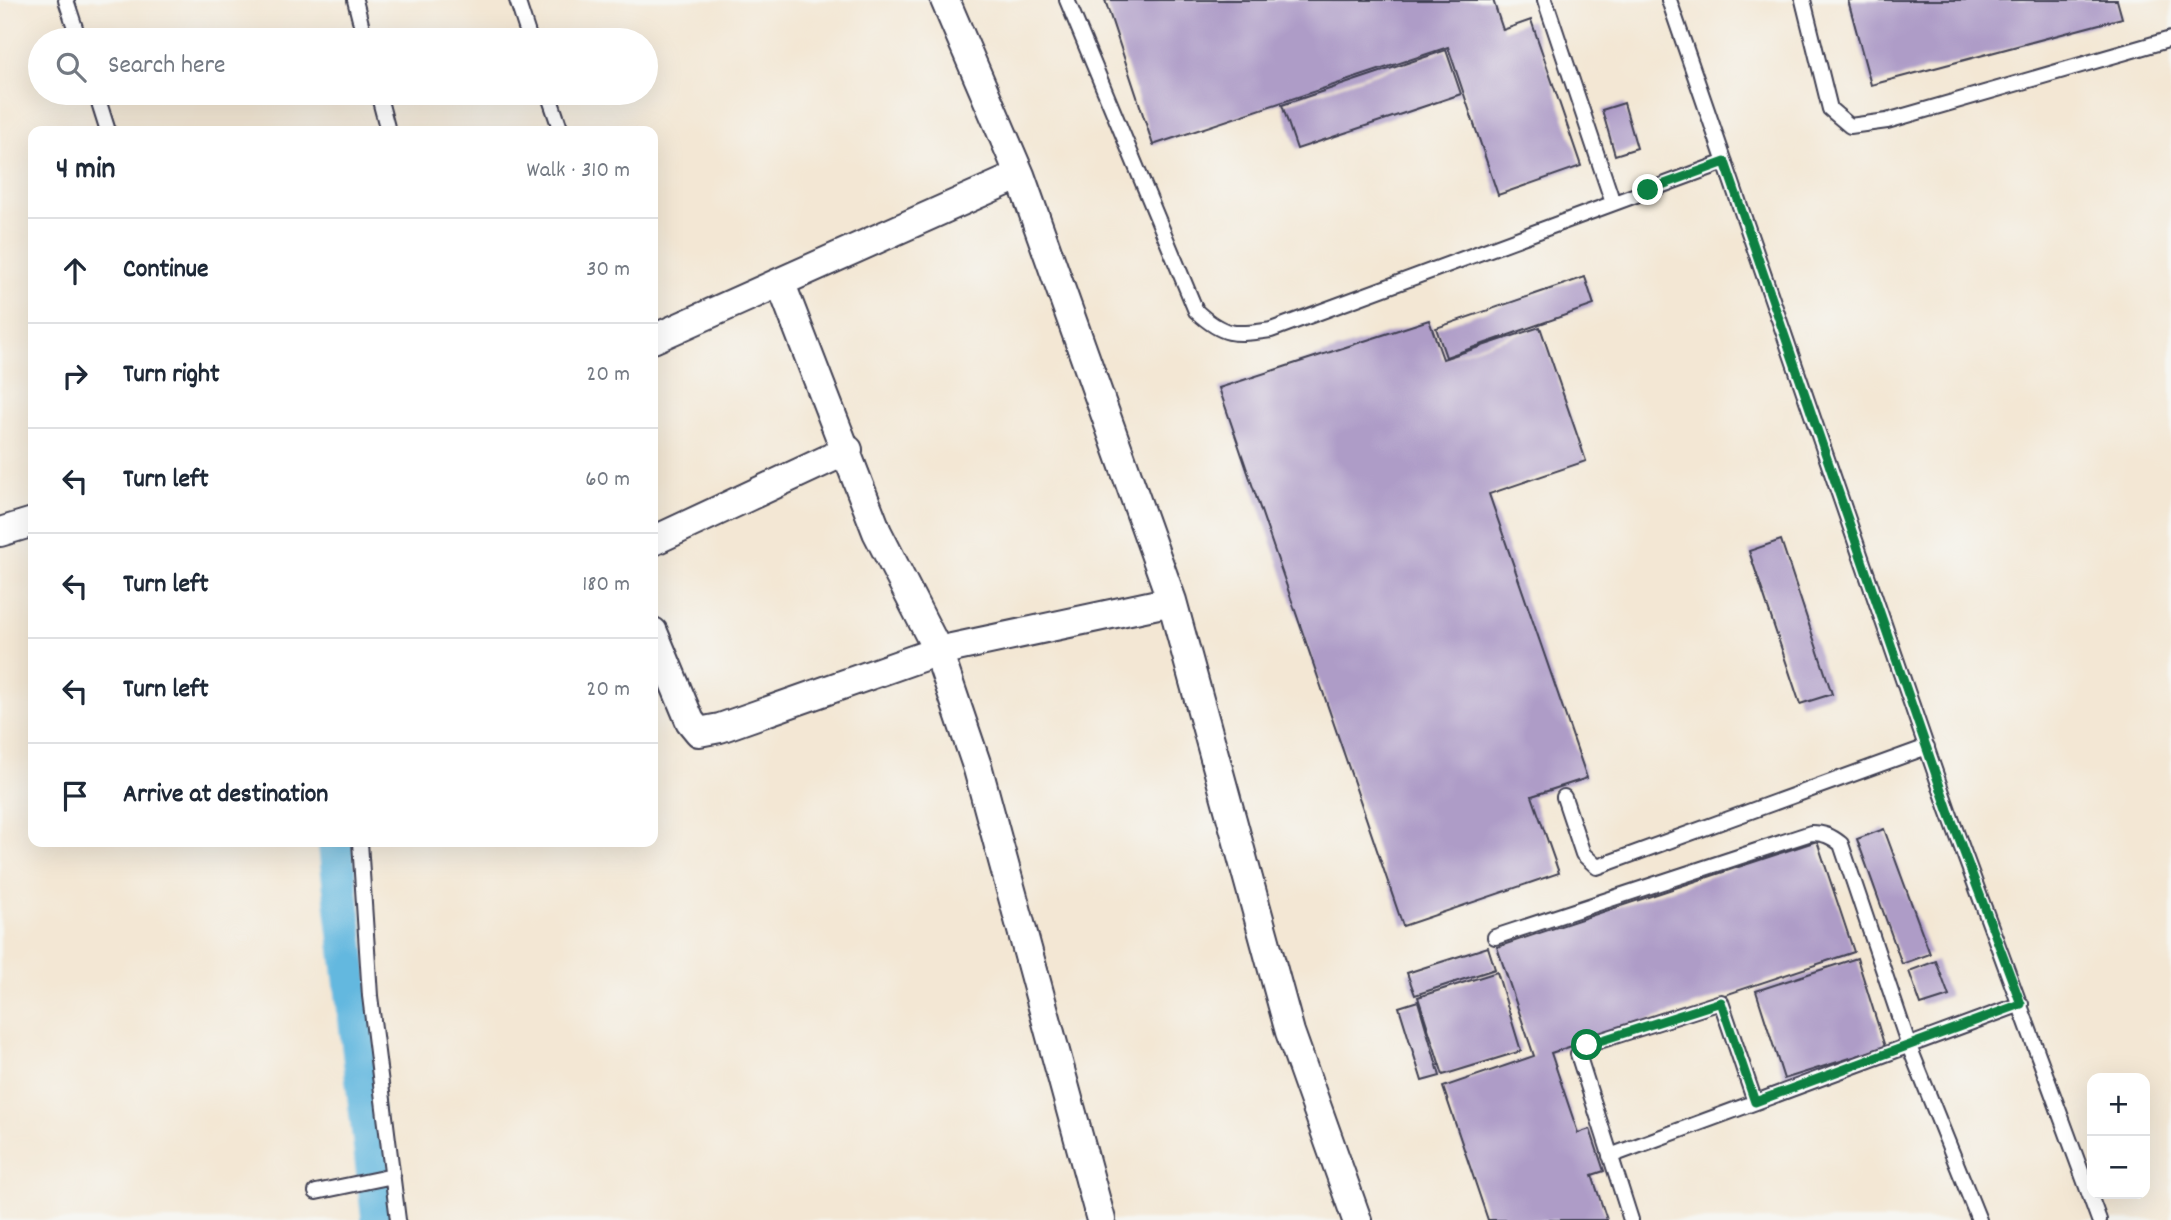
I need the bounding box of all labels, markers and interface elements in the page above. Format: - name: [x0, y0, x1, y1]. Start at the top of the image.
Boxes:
- search box: [28, 28, 658, 105]
- icon: search: [52, 48, 90, 86]
- text: Search here: [108, 48, 226, 85]
- text: 4 min: [56, 150, 115, 193]
- text: Walk · 310 m: [526, 155, 630, 188]
- route end: [1632, 174, 1663, 205]
- icon: ahead: [56, 252, 94, 290]
- text: Continue: [123, 252, 208, 289]
- text: 30 m: [586, 254, 630, 287]
- icon: right: [56, 357, 94, 395]
- text: Turn right: [123, 357, 220, 394]
- text: 20 m: [586, 359, 630, 392]
- icon: left: [56, 462, 94, 500]
- text: Turn left: [123, 462, 209, 499]
- text: 60 m: [585, 464, 630, 497]
- icon: left: [56, 567, 94, 605]
- text: Turn left: [123, 567, 209, 604]
- text: 180 m: [582, 569, 630, 602]
- icon: left: [56, 672, 94, 710]
- text: Turn left: [123, 672, 209, 709]
- text: 20 m: [586, 674, 630, 707]
- icon: arrive: [56, 777, 94, 815]
- text: Arrive at destination: [123, 777, 328, 814]
- route start: [1571, 1029, 1602, 1060]
- map controls: [2087, 1073, 2150, 1199]
- button: +: [2087, 1073, 2150, 1136]
- button: −: [2087, 1136, 2150, 1199]

